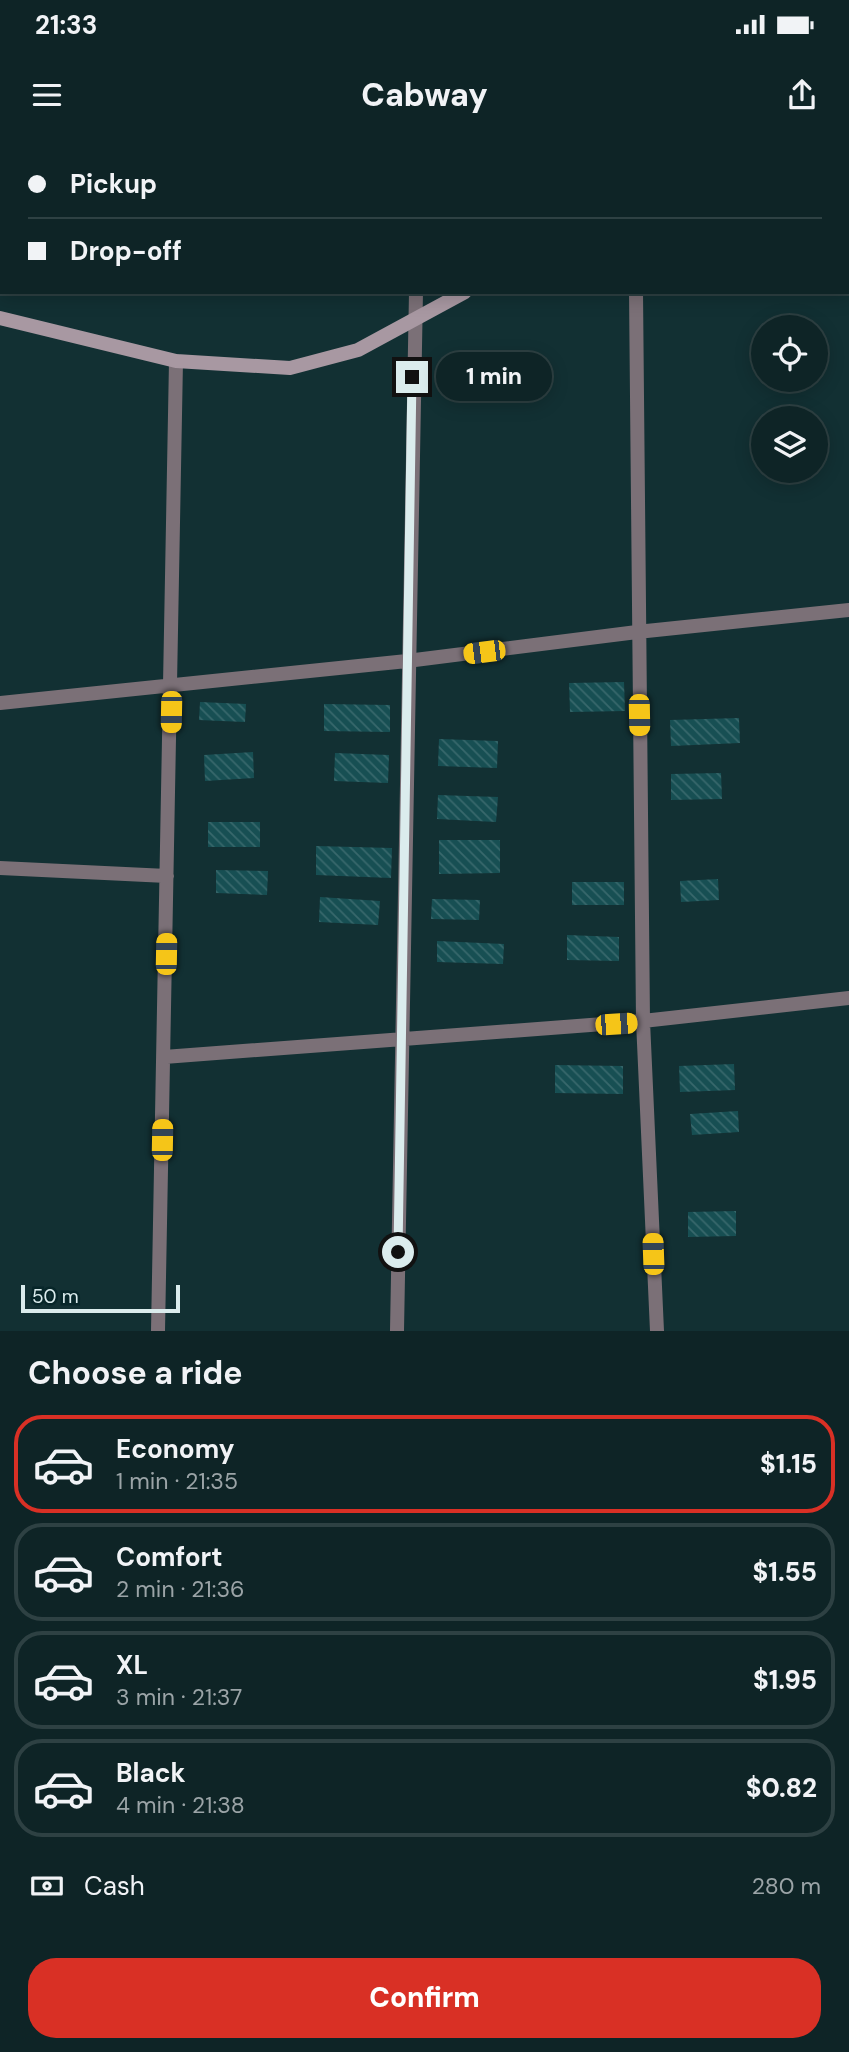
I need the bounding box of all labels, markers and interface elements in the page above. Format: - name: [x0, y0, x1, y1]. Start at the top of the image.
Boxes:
- text: 21:33: [35, 8, 97, 42]
- text: Cabway: [361, 74, 488, 116]
- icon: menu: [28, 76, 66, 114]
- icon: share: [783, 76, 821, 114]
- text: Pickup: [70, 167, 157, 201]
- text: Drop-off: [70, 234, 182, 268]
- map controls: [751, 315, 828, 483]
- button: locate: [751, 315, 828, 392]
- callout: 1 min: [436, 352, 552, 402]
- route end: [396, 361, 428, 393]
- text: 1 min: [466, 361, 522, 391]
- button: layers: [751, 406, 828, 483]
- car: [462, 639, 507, 665]
- car: [161, 691, 182, 733]
- car: [629, 694, 650, 736]
- car: [156, 933, 177, 975]
- car: [595, 1012, 638, 1036]
- car: [152, 1119, 173, 1161]
- car: [642, 1233, 665, 1275]
- route start: [382, 1236, 414, 1268]
- scale bar: [21, 1282, 180, 1314]
- text: 50 m: [32, 1284, 79, 1309]
- text: Choose a ride: [28, 1352, 243, 1394]
- text: Economy: [116, 1432, 234, 1466]
- icon: car: [32, 1433, 95, 1496]
- text: $1.15: [760, 1447, 817, 1481]
- text: 1 min · 21:35: [116, 1466, 238, 1496]
- text: Comfort: [116, 1540, 222, 1574]
- icon: car: [32, 1541, 95, 1604]
- text: $1.55: [753, 1555, 817, 1589]
- text: 2 min · 21:36: [116, 1574, 244, 1604]
- text: XL: [116, 1648, 148, 1682]
- icon: car: [32, 1649, 95, 1712]
- text: $1.95: [753, 1663, 817, 1697]
- text: 3 min · 21:37: [116, 1682, 242, 1712]
- text: Black: [116, 1756, 186, 1790]
- icon: car: [32, 1757, 95, 1820]
- text: $0.82: [746, 1771, 817, 1805]
- text: 4 min · 21:38: [116, 1790, 245, 1820]
- icon: cash: [28, 1867, 66, 1905]
- text: Cash: [84, 1869, 145, 1903]
- text: 280 m: [752, 1871, 821, 1901]
- button: Confirm: [28, 1958, 821, 2038]

